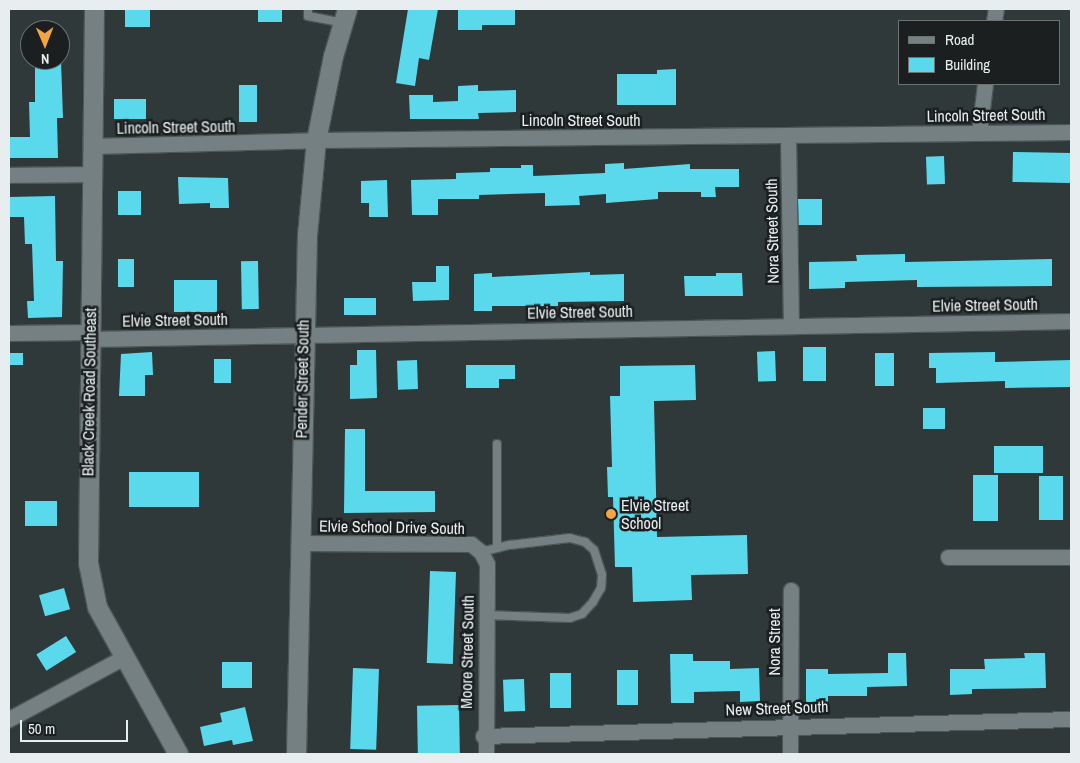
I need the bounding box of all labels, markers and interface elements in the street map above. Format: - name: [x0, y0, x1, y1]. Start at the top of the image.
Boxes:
- north arrow: [20, 20, 70, 70]
- legend: [898, 20, 1060, 85]
- text: Road: [945, 29, 974, 50]
- text: N: [41, 50, 50, 68]
- text: Building: [945, 54, 990, 75]
- street label: Lincoln Street South: [926, 104, 1046, 126]
- street label: Lincoln Street South: [522, 110, 640, 130]
- street label: Lincoln Street South: [116, 116, 236, 138]
- street label: Nora Street South: [761, 178, 783, 284]
- street label: Elvie Street South: [932, 294, 1038, 316]
- street label: Elvie Street South: [527, 301, 633, 323]
- street label: Black Creek Road Southeast: [78, 308, 100, 476]
- street label: Elvie Street South: [122, 309, 228, 331]
- street label: Pender Street South: [291, 319, 313, 439]
- place label: Elvie Street School: [621, 495, 689, 533]
- marker: Elvie Street School: [605, 508, 617, 520]
- street label: Elvie School Drive South: [319, 516, 465, 538]
- street label: Moore Street South: [456, 595, 478, 709]
- street label: Nora Street: [764, 608, 784, 676]
- street label: New Street South: [725, 697, 829, 719]
- scale bar: [22, 710, 130, 742]
- text: 50 m: [28, 718, 55, 739]

